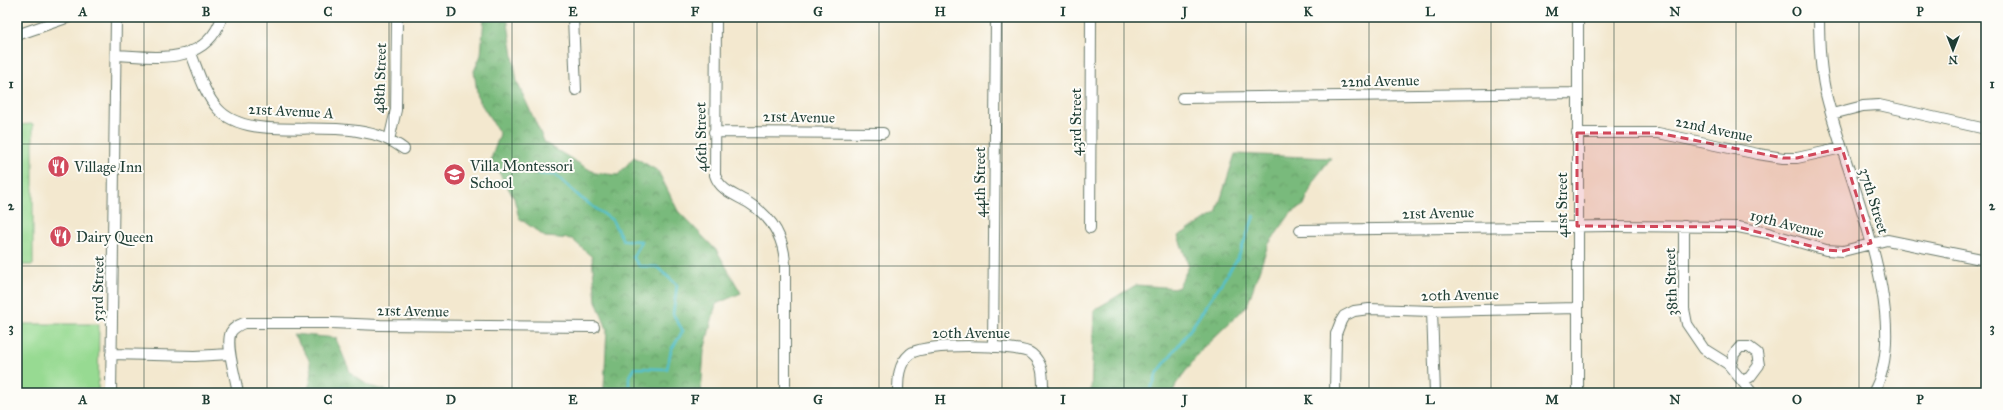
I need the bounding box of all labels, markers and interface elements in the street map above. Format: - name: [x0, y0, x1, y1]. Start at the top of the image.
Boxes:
- text: A: [78, 4, 88, 20]
- text: B: [202, 4, 211, 20]
- text: C: [324, 4, 333, 20]
- text: D: [446, 4, 456, 20]
- text: E: [568, 4, 578, 20]
- text: F: [691, 4, 700, 20]
- text: G: [813, 4, 823, 20]
- text: H: [934, 4, 946, 20]
- text: I: [1060, 4, 1066, 20]
- text: J: [1180, 4, 1188, 20]
- text: K: [1303, 4, 1313, 20]
- text: L: [1425, 4, 1435, 20]
- text: M: [1545, 4, 1559, 20]
- text: N: [1669, 4, 1681, 20]
- text: O: [1792, 4, 1802, 20]
- text: P: [1916, 4, 1924, 20]
- north arrow: [1933, 30, 1973, 70]
- street label: 48th Street: [370, 42, 390, 114]
- text: N: [1948, 53, 1958, 66]
- street label: 22nd Avenue: [1341, 71, 1419, 91]
- text: 1: [8, 76, 14, 92]
- text: 1: [1989, 76, 1995, 92]
- street label: 43rd Street: [1067, 87, 1085, 156]
- street label: 21st Avenue A: [248, 100, 334, 122]
- street label: 46th Street: [691, 101, 711, 172]
- street label: 21st Avenue: [763, 107, 835, 127]
- street label: 22nd Avenue: [1674, 112, 1754, 146]
- street label: 44th Street: [971, 146, 989, 217]
- restaurant icon: Village Inn: [45, 154, 71, 180]
- place label: Villa Montessori School: [469, 157, 573, 192]
- place label: Village Inn: [73, 158, 142, 176]
- school or university icon: Villa Montessori School: [441, 162, 467, 188]
- street label: 37th Street: [1855, 166, 1893, 237]
- street label: 41st Street: [1553, 172, 1571, 238]
- text: 2: [8, 198, 15, 214]
- text: 2: [1989, 198, 1996, 214]
- street label: 21st Avenue: [1402, 203, 1474, 223]
- street label: 19th Avenue: [1748, 206, 1826, 242]
- restaurant icon: Dairy Queen: [48, 224, 74, 250]
- place label: Dairy Queen: [76, 228, 153, 246]
- street label: 38th Street: [1661, 247, 1681, 316]
- street label: 53rd Street: [88, 255, 108, 322]
- street label: 20th Avenue: [1421, 285, 1499, 305]
- street label: 21st Avenue: [377, 301, 449, 321]
- text: 3: [8, 320, 14, 336]
- text: 3: [1989, 320, 1995, 336]
- street label: 20th Avenue: [932, 324, 1010, 342]
- text: A: [78, 392, 88, 408]
- text: B: [202, 392, 211, 408]
- text: C: [324, 392, 333, 408]
- text: D: [446, 392, 456, 408]
- text: E: [568, 392, 578, 408]
- text: F: [691, 392, 700, 408]
- text: G: [813, 392, 823, 408]
- text: H: [934, 392, 946, 408]
- text: I: [1060, 392, 1066, 408]
- text: J: [1180, 392, 1188, 408]
- text: K: [1303, 392, 1313, 408]
- text: L: [1425, 392, 1435, 408]
- text: M: [1545, 392, 1559, 408]
- text: N: [1669, 392, 1681, 408]
- text: O: [1792, 392, 1802, 408]
- text: P: [1916, 392, 1924, 408]

